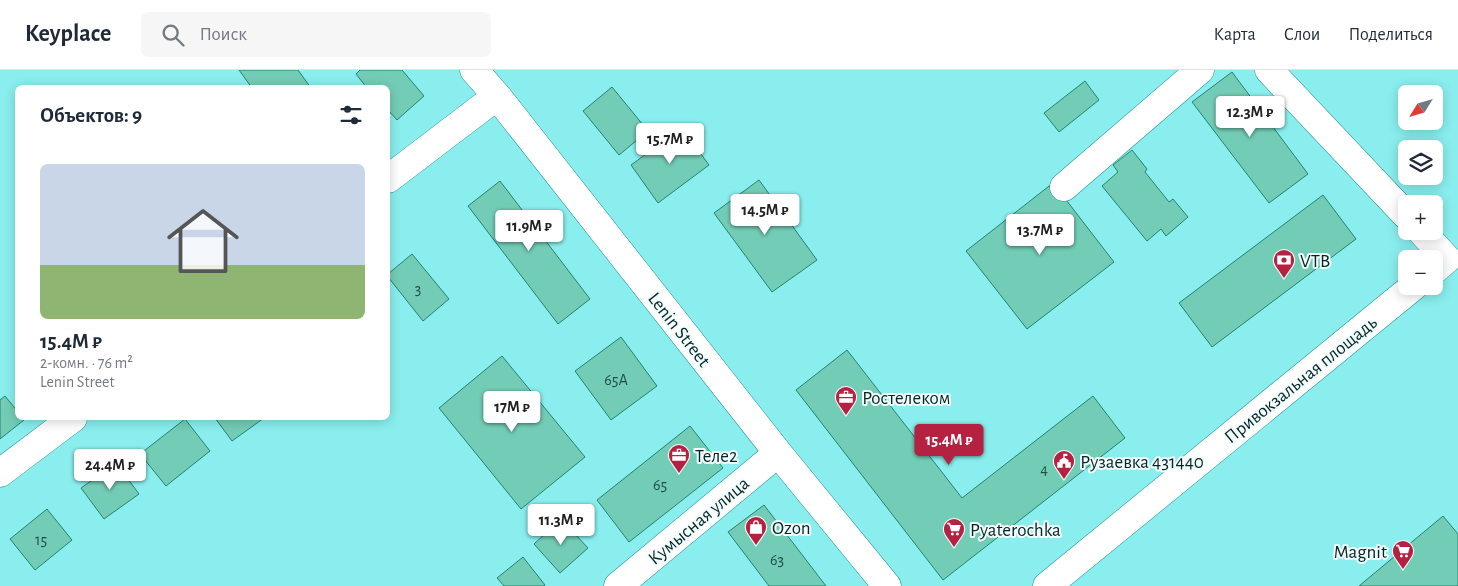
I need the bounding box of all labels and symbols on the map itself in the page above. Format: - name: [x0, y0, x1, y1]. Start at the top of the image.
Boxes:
- north arrow: [1398, 85, 1442, 130]
- pin: 12.3M ₽: [1204, 96, 1296, 138]
- pin: 15.7M ₽: [624, 122, 716, 165]
- pin: 14.5M ₽: [719, 194, 811, 236]
- pin: 11.9M ₽: [483, 210, 575, 252]
- pin: 13.7M ₽: [994, 214, 1086, 256]
- bank icon: VTB: [1272, 248, 1296, 279]
- place label: VTB: [1300, 252, 1330, 271]
- house number: 3: [415, 281, 421, 297]
- street label: Lenin Street: [644, 289, 714, 371]
- street label: Привокзальная площадь: [1221, 313, 1381, 447]
- house number: 65А: [604, 372, 628, 388]
- office icon: Ростелеком: [834, 385, 858, 416]
- place label: Ростелеком: [862, 389, 950, 408]
- pin: 17M ₽: [477, 390, 547, 433]
- pin: 15.4M ₽: [903, 424, 995, 466]
- office icon: Теле2: [667, 443, 691, 474]
- place label: Теле2: [695, 447, 738, 466]
- pin: 24.4M ₽: [64, 448, 156, 491]
- public building icon: Рузаевка 431440: [1052, 449, 1076, 480]
- place label: Рузаевка 431440: [1080, 453, 1204, 472]
- house number: 4: [1040, 461, 1048, 477]
- street label: Кумысная улица: [645, 473, 753, 569]
- house number: 65: [653, 477, 667, 493]
- pin: 11.3M ₽: [515, 504, 607, 546]
- shop icon: Ozon: [744, 515, 768, 546]
- supermarket icon: Pyaterochka: [942, 517, 966, 548]
- place label: Ozon: [772, 519, 811, 538]
- place label: Pyaterochka: [970, 521, 1061, 540]
- house number: 15: [35, 532, 47, 548]
- supermarket icon: Magnit: [1391, 539, 1415, 570]
- place label: Magnit: [1334, 543, 1387, 562]
- house number: 63: [770, 552, 784, 568]

